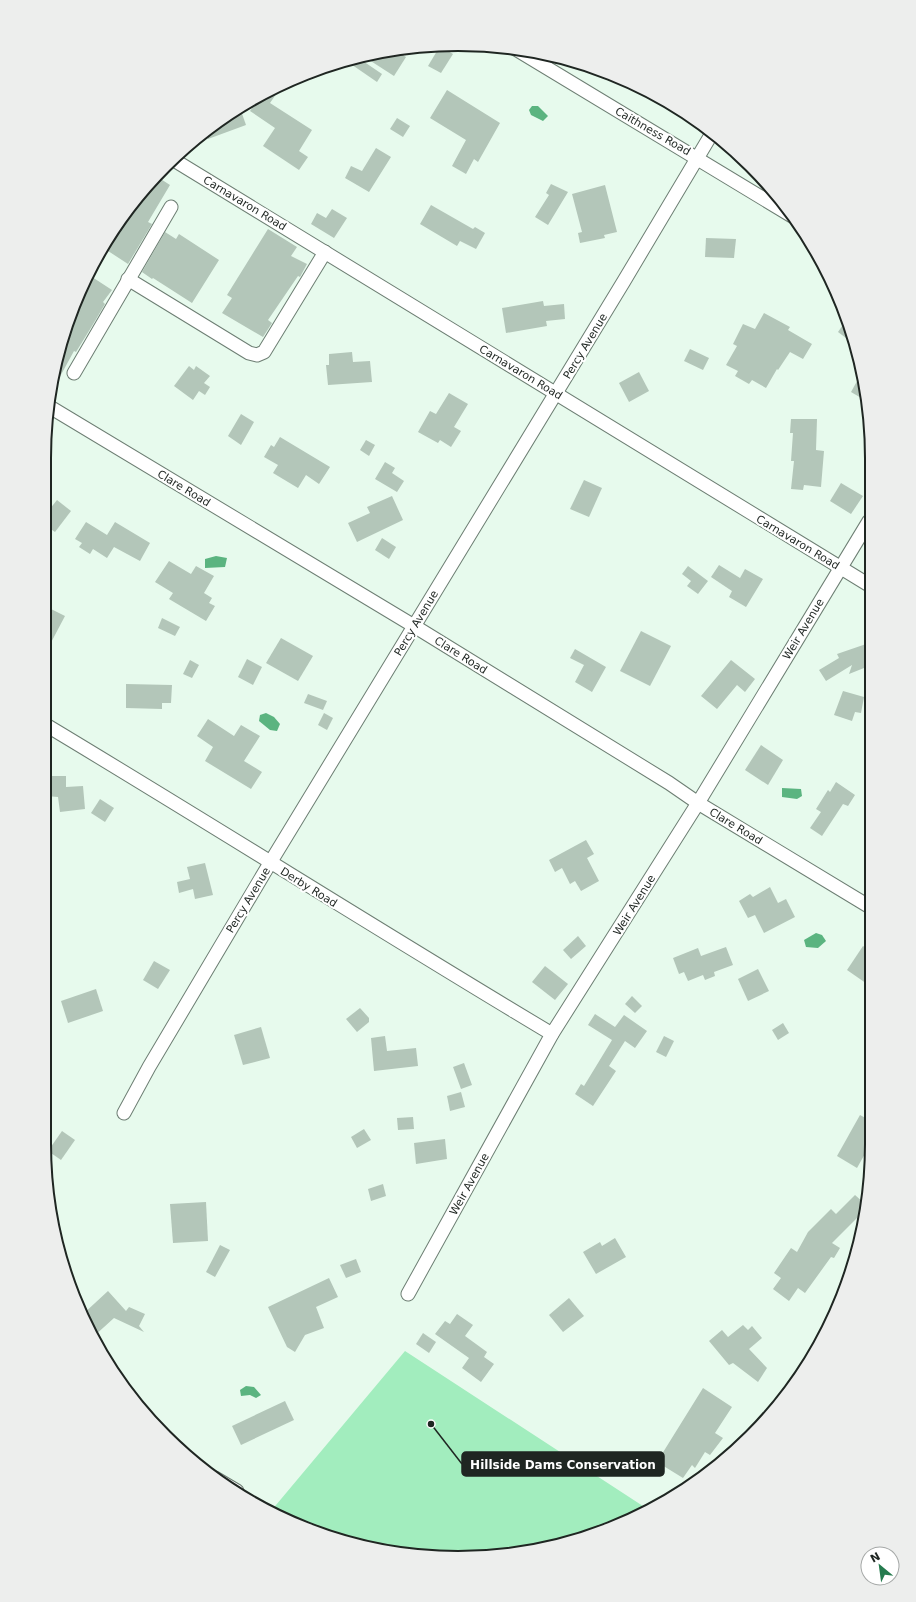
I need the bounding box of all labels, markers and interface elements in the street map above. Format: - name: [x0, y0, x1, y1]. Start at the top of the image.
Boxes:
- street label: Caithness Road: [613, 105, 693, 158]
- street label: Carnavaron Road: [201, 173, 289, 233]
- street label: Percy Avenue: [561, 311, 610, 381]
- street label: Carnavaron Road: [477, 342, 565, 402]
- street label: Clare Road: [155, 468, 213, 509]
- street label: Carnavaron Road: [754, 512, 842, 572]
- street label: Percy Avenue: [392, 588, 441, 658]
- street label: Weir Avenue: [780, 596, 827, 662]
- street label: Clare Road: [432, 634, 489, 677]
- street label: Clare Road: [707, 806, 765, 847]
- street label: Percy Avenue: [224, 865, 273, 935]
- street label: Derby Road: [278, 865, 339, 910]
- street label: Weir Avenue: [611, 872, 658, 938]
- street label: Weir Avenue: [447, 1151, 492, 1218]
- callout: Hillside Dams Conservation: [462, 1452, 664, 1476]
- text: Hillside Dams Conservation: [470, 1458, 656, 1472]
- north arrow: [860, 1546, 900, 1586]
- text: N: [868, 1550, 883, 1566]

